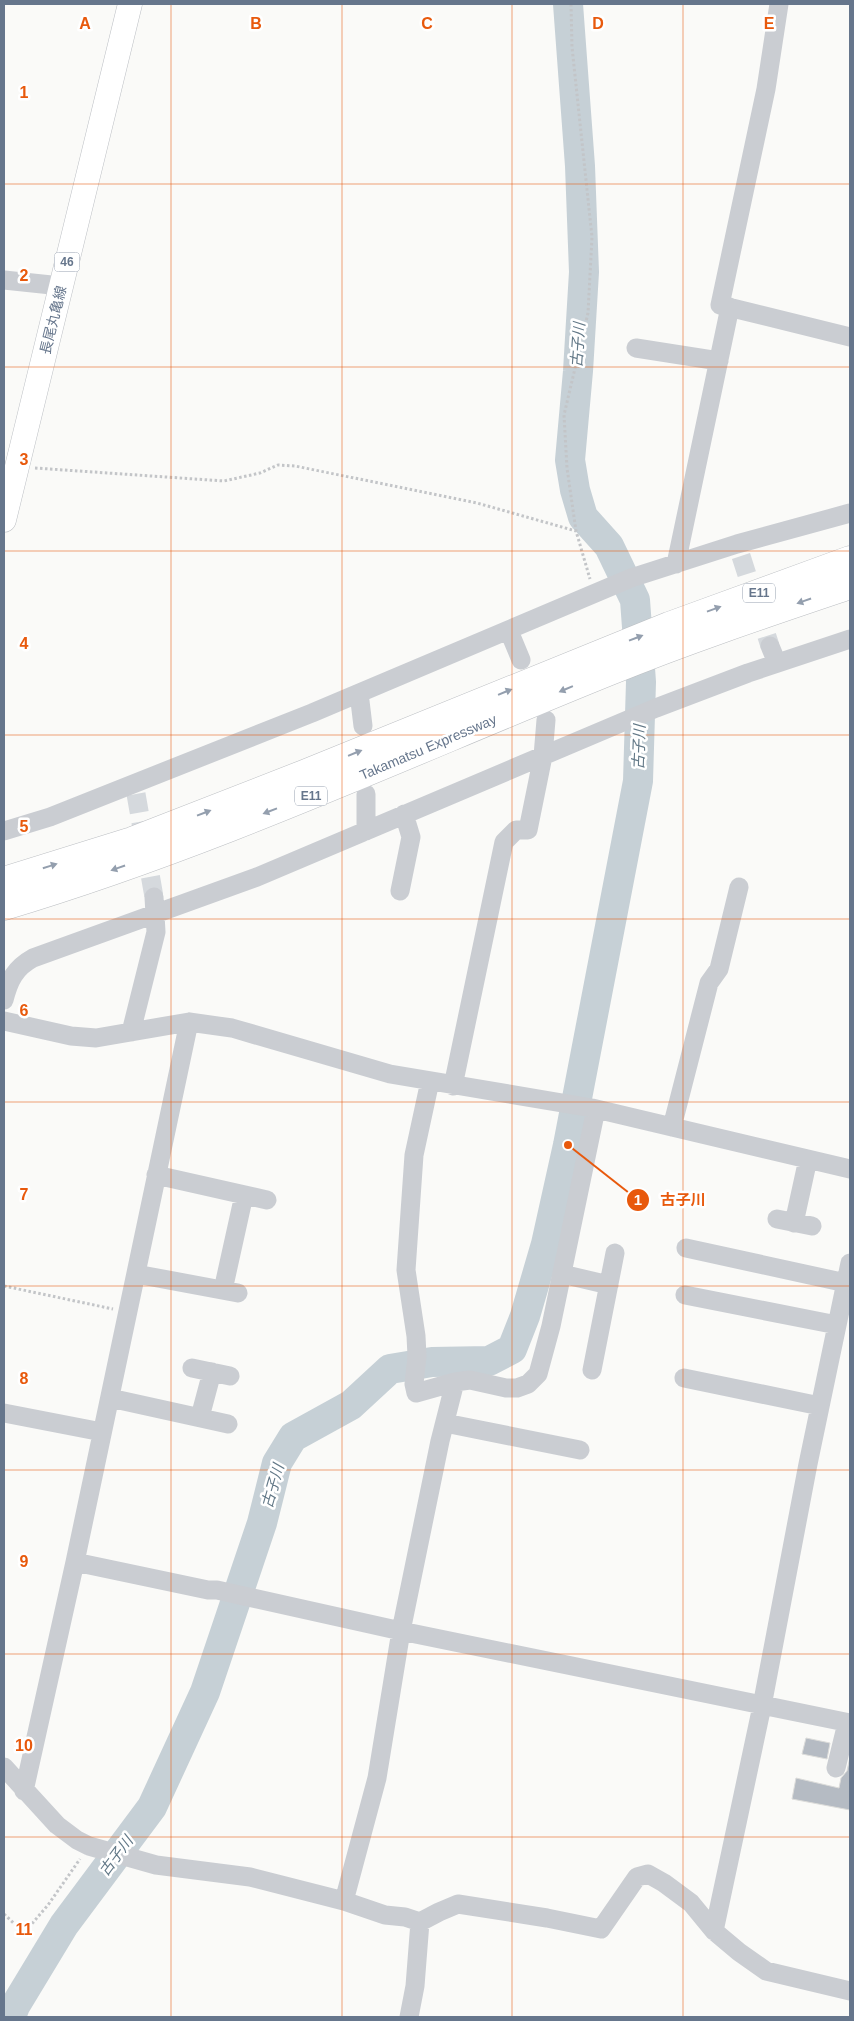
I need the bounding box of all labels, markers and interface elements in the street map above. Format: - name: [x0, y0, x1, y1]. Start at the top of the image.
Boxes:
- text: A: [79, 15, 91, 32]
- text: B: [250, 15, 262, 32]
- text: C: [421, 15, 433, 32]
- text: D: [592, 15, 604, 32]
- text: E: [764, 15, 775, 32]
- text: 1: [20, 84, 29, 101]
- road number: 46: [54, 252, 80, 272]
- text: 2: [20, 267, 29, 284]
- street label: 長尾丸亀線: [37, 284, 69, 356]
- water label: 古子川: [567, 320, 588, 368]
- text: 3: [20, 451, 29, 468]
- road number: E11: [743, 584, 775, 602]
- one-way arrow: [797, 598, 812, 605]
- one-way arrow: [707, 605, 722, 612]
- one-way arrow: [629, 634, 644, 642]
- text: 4: [20, 635, 29, 652]
- one-way arrow: [559, 686, 573, 694]
- one-way arrow: [498, 687, 512, 695]
- street label: Takamatsu Expressway: [357, 711, 499, 783]
- water label: 古子川: [629, 722, 648, 770]
- one-way arrow: [348, 749, 363, 757]
- road number: E11: [295, 786, 327, 806]
- one-way arrow: [263, 808, 278, 815]
- one-way arrow: [197, 809, 212, 817]
- text: 5: [20, 818, 29, 835]
- one-way arrow: [43, 861, 58, 869]
- one-way arrow: [110, 864, 125, 872]
- text: 6: [20, 1002, 29, 1019]
- callout: 古子川: [626, 1185, 716, 1215]
- text: 7: [20, 1186, 29, 1203]
- text: 1: [634, 1191, 642, 1208]
- text: 古子川: [660, 1191, 706, 1208]
- text: 8: [20, 1370, 29, 1387]
- water label: 古子川: [258, 1460, 287, 1510]
- text: 9: [20, 1553, 29, 1570]
- text: 10: [15, 1737, 33, 1754]
- water label: 古子川: [95, 1831, 137, 1879]
- text: 11: [16, 1921, 33, 1938]

